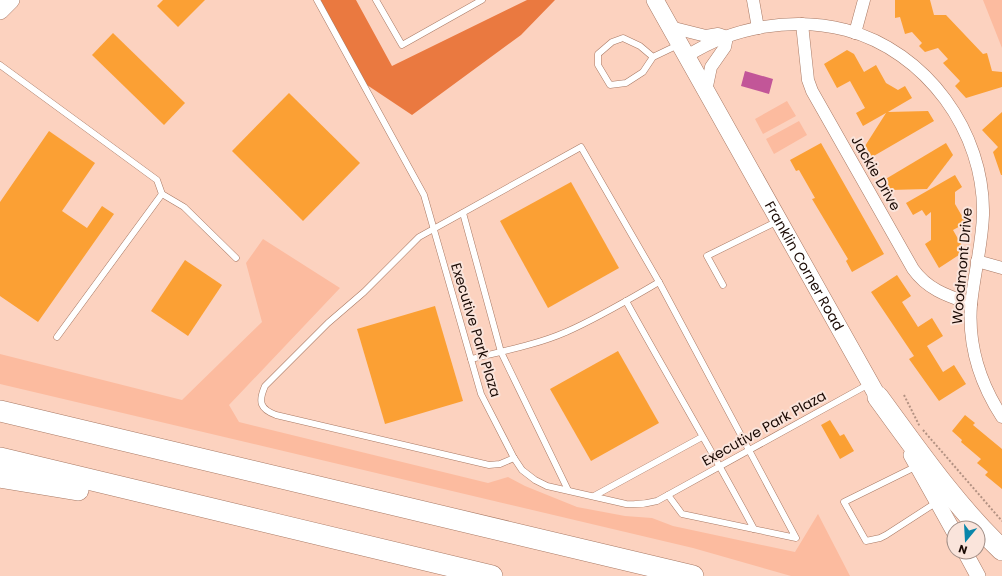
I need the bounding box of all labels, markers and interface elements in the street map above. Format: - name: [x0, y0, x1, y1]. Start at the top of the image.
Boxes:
- street label: Jackie Drive: [846, 132, 906, 214]
- street label: Franklin Corner Road: [760, 198, 849, 334]
- street label: Woodmont Drive: [947, 206, 977, 325]
- street label: Executive Park Plaza: [446, 260, 506, 400]
- street label: Executive Park Plaza: [698, 385, 830, 471]
- north arrow: [946, 520, 986, 560]
- text: N: [956, 541, 969, 558]

